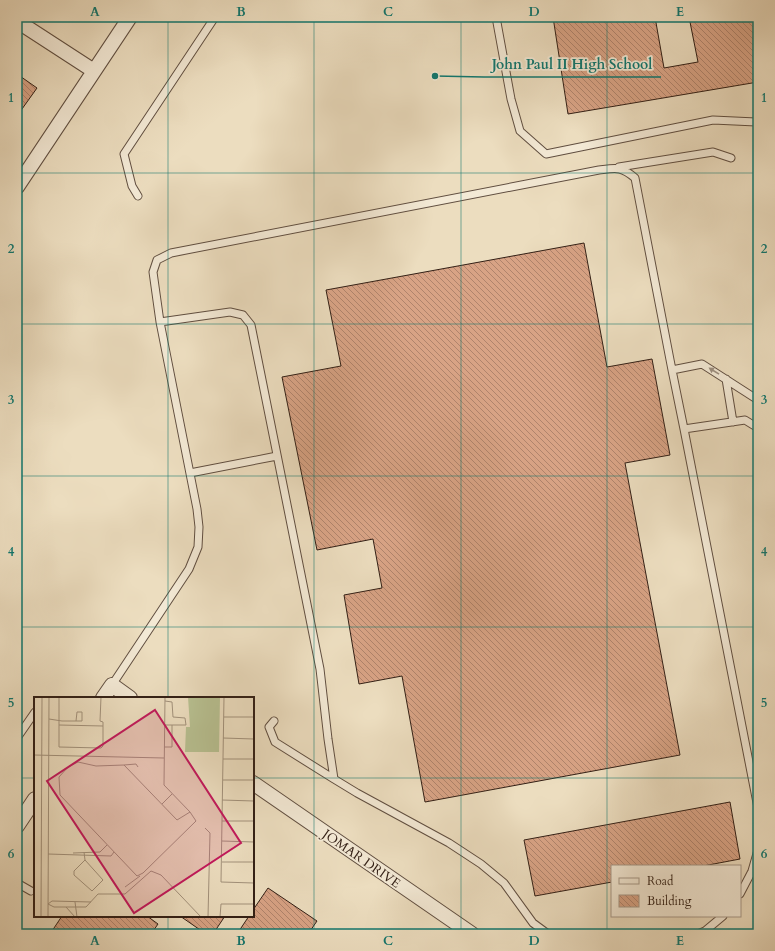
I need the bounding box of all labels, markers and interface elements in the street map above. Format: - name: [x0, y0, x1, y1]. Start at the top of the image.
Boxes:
- text: A: [90, 3, 100, 21]
- text: B: [236, 3, 246, 21]
- text: C: [383, 3, 393, 21]
- text: D: [528, 3, 540, 21]
- text: E: [676, 3, 684, 21]
- callout: John Paul II High School: [484, 51, 661, 77]
- text: John Paul II High School: [490, 55, 652, 74]
- text: 1: [8, 89, 14, 107]
- text: 1: [761, 89, 767, 107]
- text: 2: [8, 240, 15, 258]
- text: 2: [761, 240, 768, 258]
- one-way arrow: [708, 368, 719, 375]
- text: 3: [8, 391, 15, 409]
- text: 3: [761, 391, 768, 409]
- text: 4: [8, 543, 15, 561]
- text: 4: [761, 543, 768, 561]
- text: 5: [8, 694, 14, 712]
- text: 5: [761, 694, 767, 712]
- inset map: [34, 697, 254, 917]
- street label: JOMAR DRIVE: [317, 824, 404, 892]
- text: 6: [8, 845, 15, 863]
- text: 6: [761, 845, 768, 863]
- legend: [611, 865, 741, 917]
- text: Road: [647, 873, 674, 889]
- text: Building: [647, 893, 692, 909]
- text: A: [90, 932, 100, 950]
- text: B: [236, 932, 246, 950]
- text: C: [383, 932, 393, 950]
- text: D: [528, 932, 540, 950]
- text: E: [676, 932, 684, 950]

